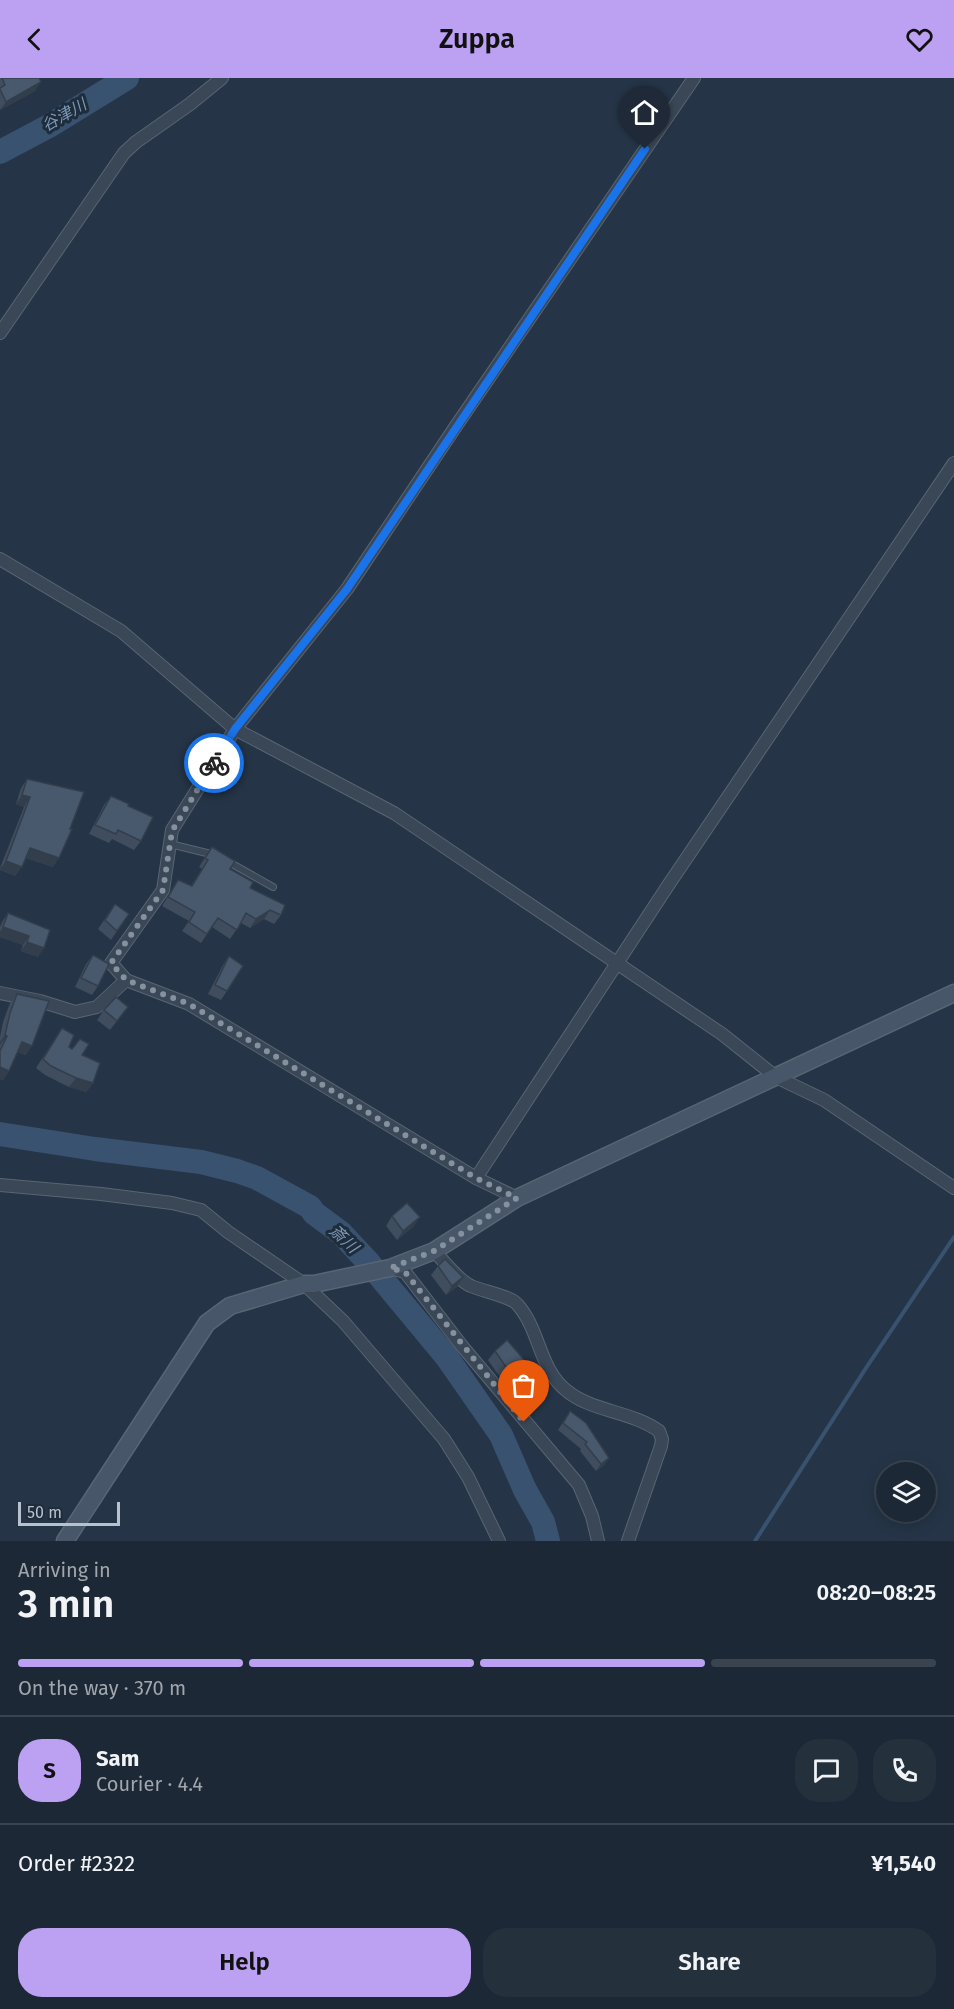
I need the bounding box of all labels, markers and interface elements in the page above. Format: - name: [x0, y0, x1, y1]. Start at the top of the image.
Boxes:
- icon: back: [18, 23, 51, 56]
- text: Zuppa: [439, 23, 515, 55]
- icon: heart: [903, 23, 936, 56]
- pin: [619, 87, 670, 149]
- water label: 谷津川: [38, 94, 91, 135]
- icon: home: [628, 96, 661, 129]
- courier: [184, 733, 244, 793]
- icon: bike: [198, 747, 231, 780]
- water label: 斎川: [326, 1221, 364, 1258]
- pin: [498, 1360, 549, 1422]
- icon: bag: [507, 1369, 540, 1402]
- map controls: [876, 1462, 936, 1522]
- button: layers: [876, 1462, 936, 1522]
- scale bar: [18, 1499, 120, 1526]
- text: 50 m: [27, 1503, 62, 1522]
- text: Arriving in: [18, 1558, 111, 1582]
- text: 08:20–08:25: [816, 1579, 936, 1606]
- text: 3 min: [18, 1581, 114, 1627]
- text: On the way · 370 m: [18, 1676, 186, 1700]
- button: chat: [795, 1739, 858, 1802]
- button: phone: [873, 1739, 936, 1802]
- text: Sam: [96, 1745, 139, 1772]
- text: S: [43, 1757, 56, 1784]
- text: Courier · 4.4: [96, 1772, 203, 1796]
- text: Order #2322: [18, 1850, 135, 1877]
- text: ¥1,540: [871, 1850, 936, 1877]
- button: Help: [18, 1928, 471, 1997]
- button: Share: [483, 1928, 936, 1997]

